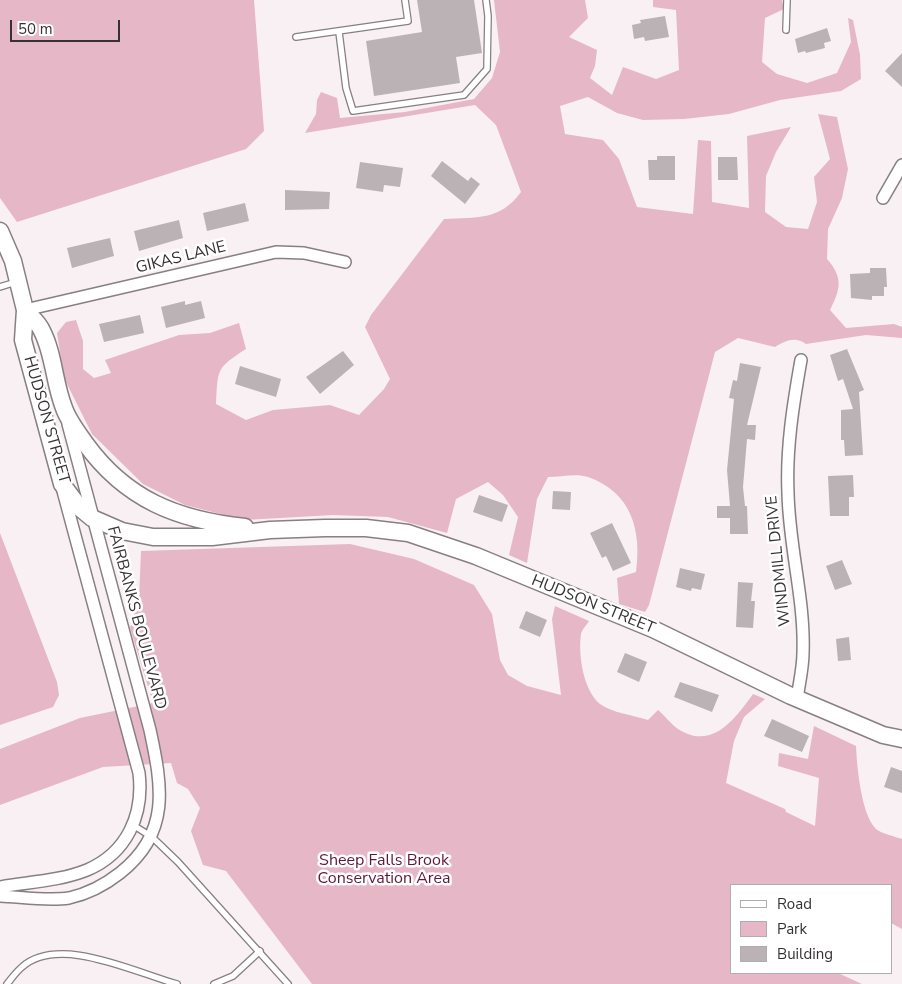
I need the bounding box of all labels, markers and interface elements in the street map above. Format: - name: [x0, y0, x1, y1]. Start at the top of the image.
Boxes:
- scale bar: [12, 10, 122, 42]
- text: 50 m: [18, 19, 53, 39]
- street label: GIKAS LANE: [134, 238, 228, 278]
- street label: HUDSON STREET: [19, 354, 73, 486]
- street label: WINDMILL DRIVE: [763, 495, 795, 627]
- street label: FAIRBANKS BOULEVARD: [102, 524, 170, 712]
- street label: HUDSON STREET: [528, 571, 658, 639]
- park label: Sheep Falls Brook Conservation Area: [318, 851, 450, 889]
- legend: [730, 884, 892, 974]
- text: Road: [777, 894, 812, 914]
- text: Park: [777, 919, 807, 939]
- text: Building: [777, 944, 833, 964]

